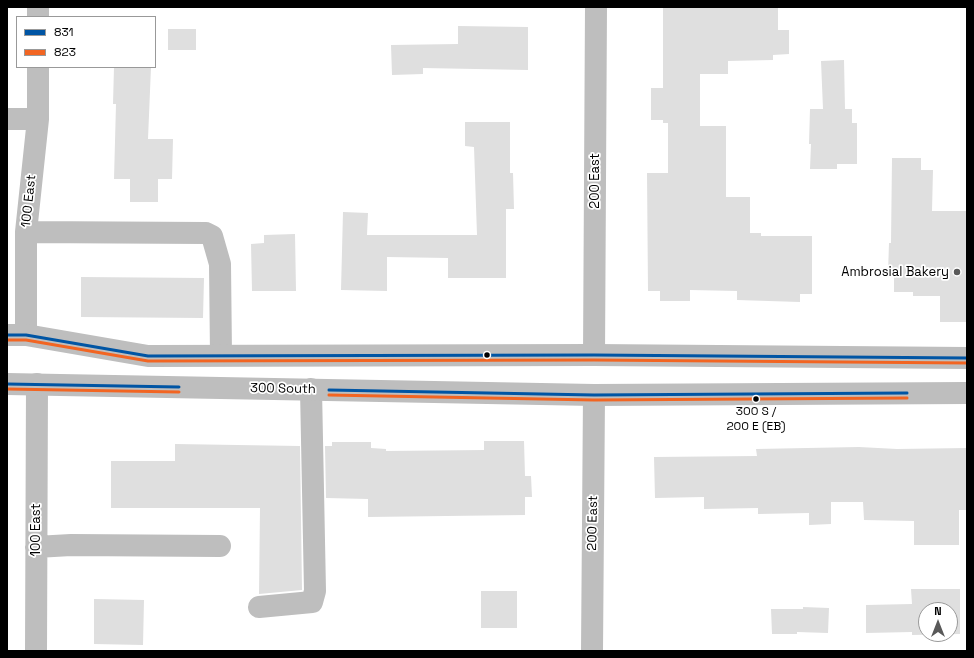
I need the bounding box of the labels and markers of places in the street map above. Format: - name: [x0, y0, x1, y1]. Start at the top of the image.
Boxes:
- place label: Ambrosial Bakery: [841, 264, 949, 280]
- marker: Ambrosial Bakery: [952, 267, 962, 277]
- unlabelled marker: [482, 350, 492, 360]
- marker: 300 S / 200 E (EB): [751, 394, 761, 404]
- place label: 300 S / 200 E (EB): [726, 405, 786, 433]

